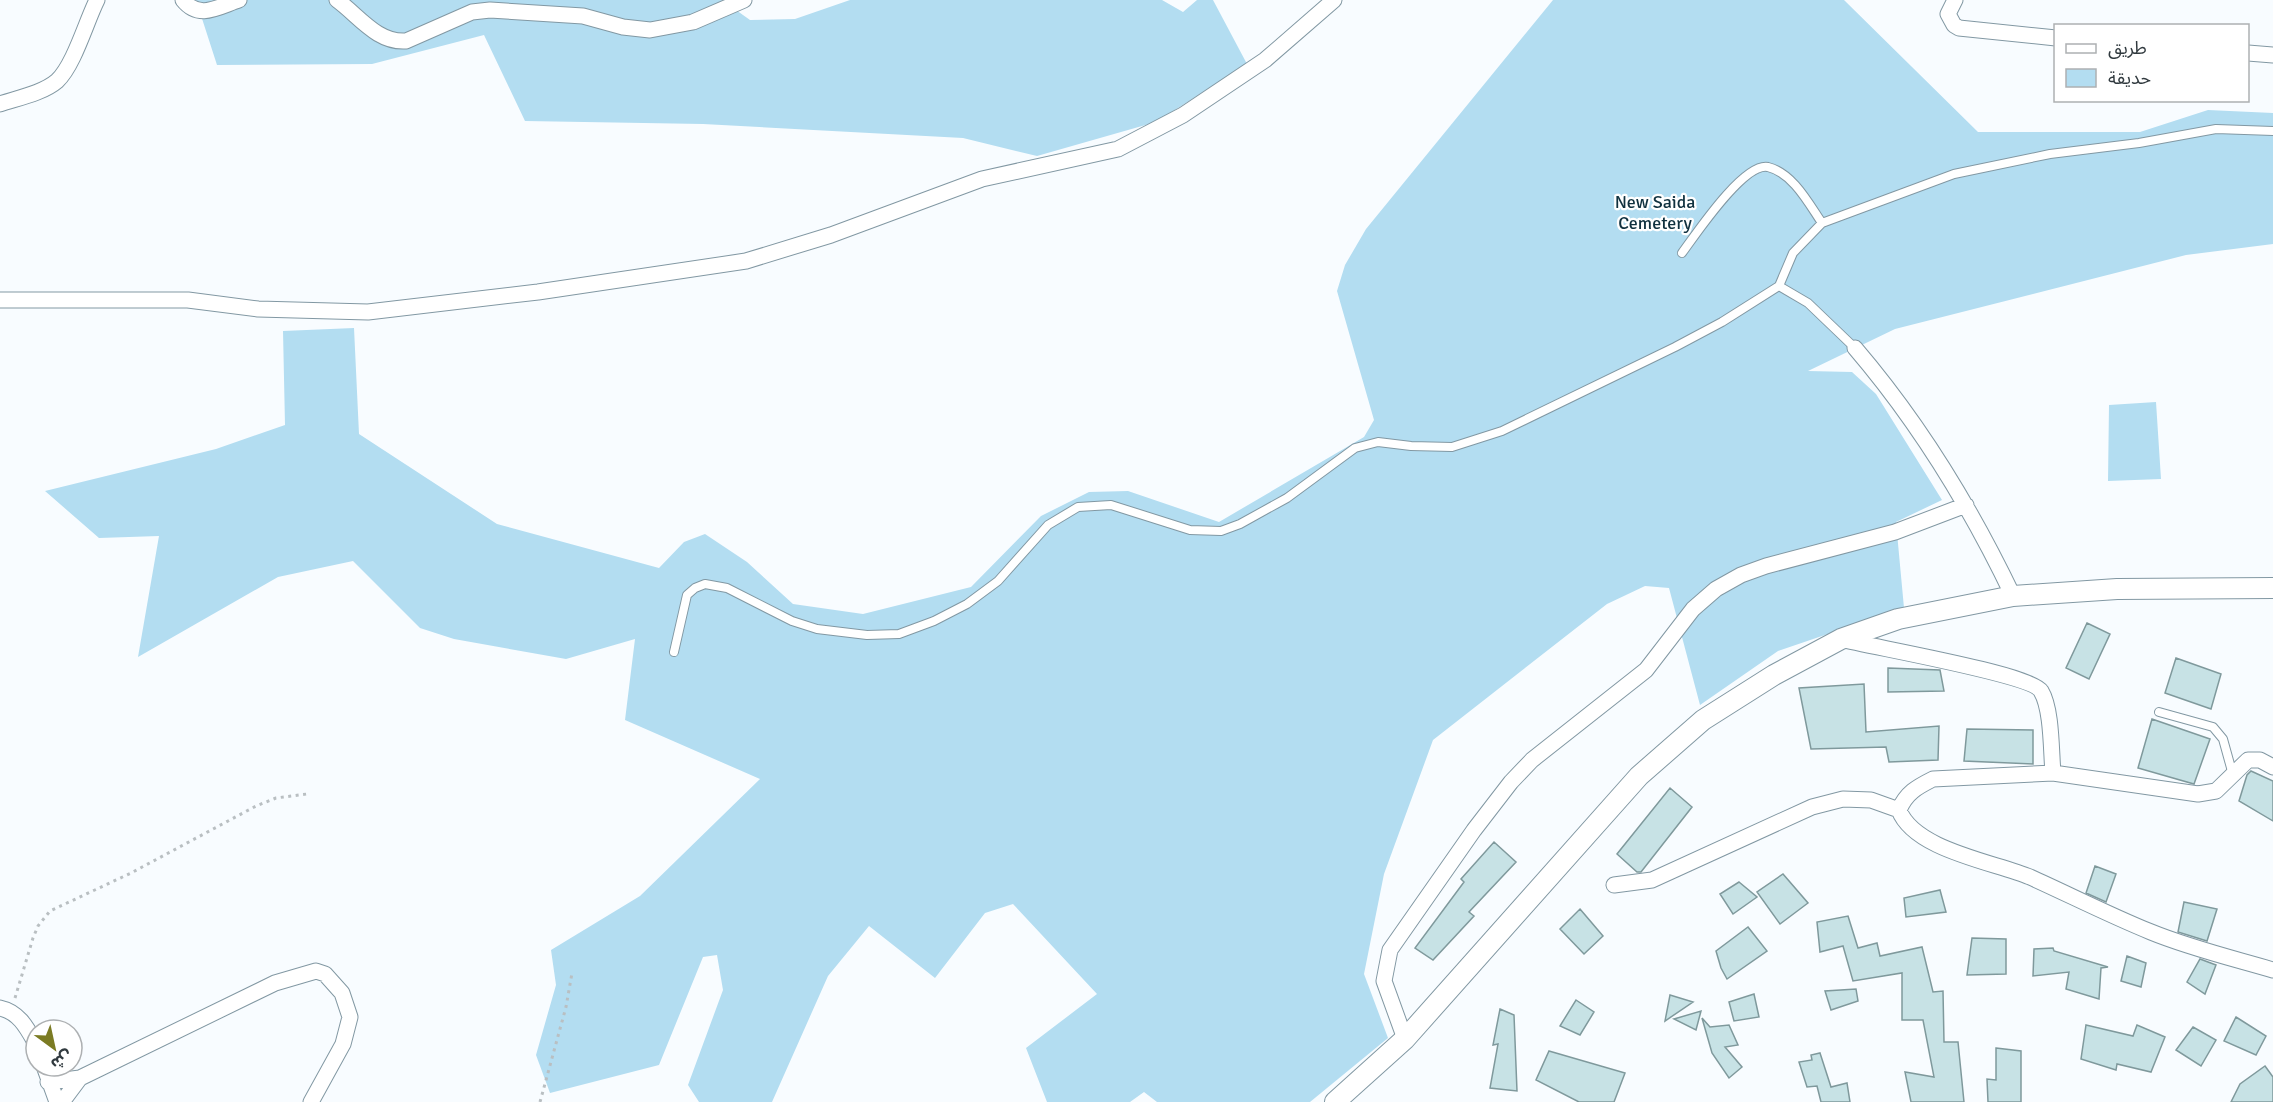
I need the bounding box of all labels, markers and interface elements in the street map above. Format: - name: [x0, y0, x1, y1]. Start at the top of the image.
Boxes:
- legend: [2054, 24, 2249, 102]
- text: طريق: [2108, 37, 2147, 59]
- text: حديقة: [2108, 67, 2151, 89]
- park label: New Saida Cemetery: [1615, 191, 1695, 234]
- north arrow: [24, 1018, 84, 1078]
- text: ش: [47, 1045, 76, 1074]

